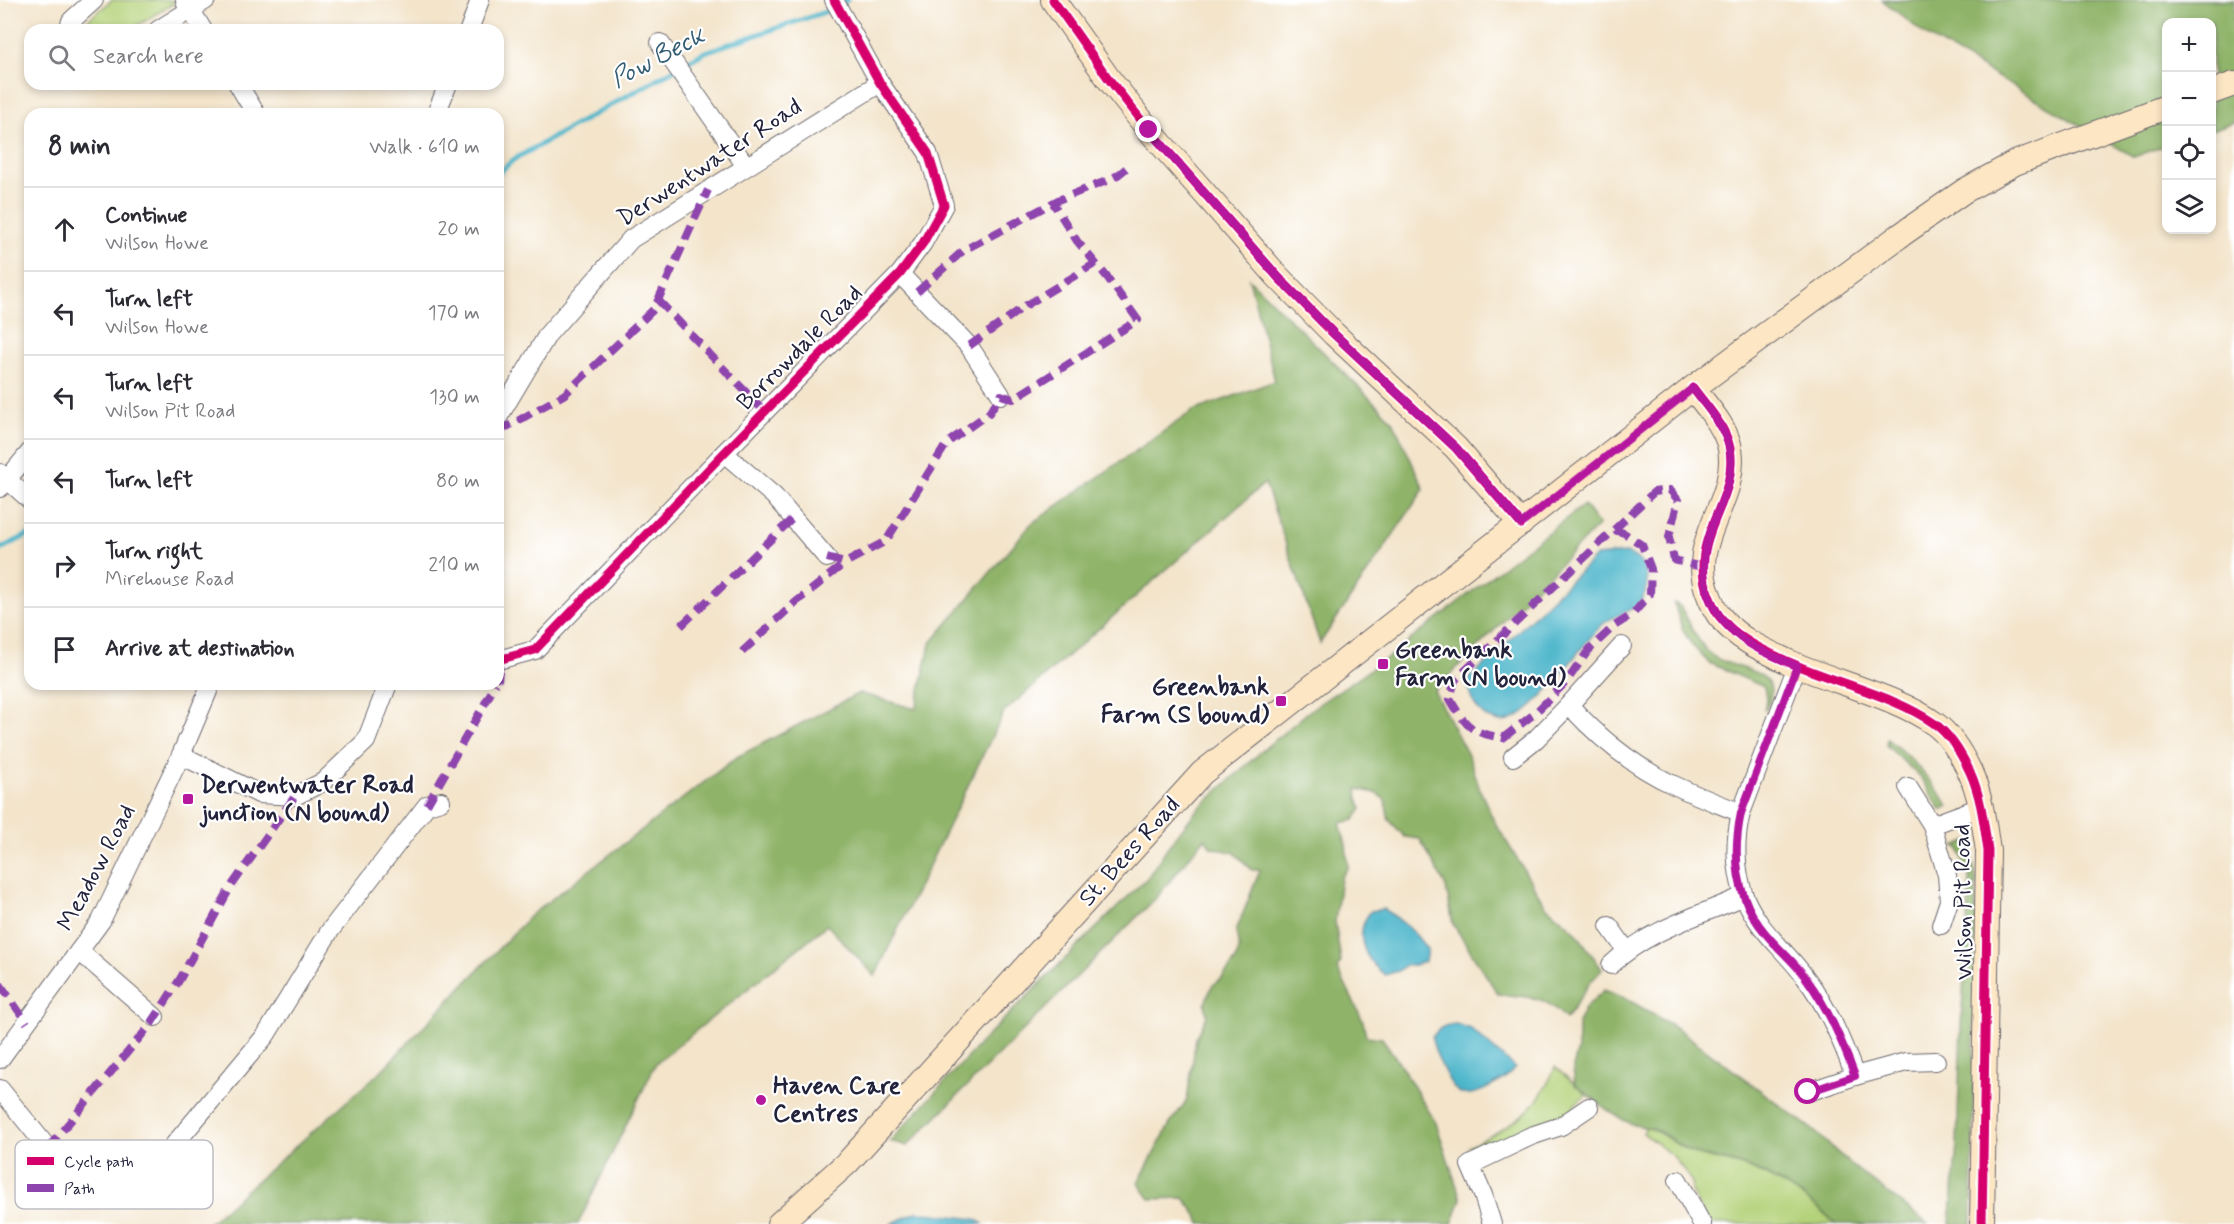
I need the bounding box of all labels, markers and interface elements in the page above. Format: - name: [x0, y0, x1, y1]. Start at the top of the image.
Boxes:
- map controls: [2162, 18, 2216, 234]
- button: +: [2162, 18, 2216, 72]
- water label: Pow Beck: [605, 19, 712, 97]
- search box: [24, 24, 504, 90]
- icon: search: [45, 41, 78, 74]
- text: Search here: [93, 43, 204, 71]
- button: −: [2162, 72, 2216, 126]
- street label: Derwentwater Road: [612, 92, 808, 234]
- route end: [1135, 116, 1161, 142]
- button: locate: [2162, 126, 2216, 180]
- text: 8 min: [48, 130, 111, 164]
- text: Walk · 610 m: [369, 134, 480, 161]
- button: layers: [2162, 180, 2216, 234]
- text: Continue: [105, 202, 187, 230]
- icon: ahead: [48, 213, 81, 246]
- text: 20 m: [437, 216, 480, 243]
- text: Wilson Howe: [105, 230, 209, 257]
- street label: Borrowdale Road: [730, 278, 870, 418]
- text: Turn left: [105, 286, 193, 314]
- icon: left: [48, 297, 81, 330]
- text: 170 m: [428, 300, 480, 327]
- text: Wilson Howe: [105, 314, 209, 341]
- text: Turn left: [105, 370, 193, 398]
- icon: left: [48, 381, 81, 414]
- text: 130 m: [429, 384, 480, 411]
- text: Wilson Pit Road: [105, 398, 235, 425]
- icon: left: [48, 465, 81, 498]
- text: Turn left: [105, 467, 193, 495]
- text: 80 m: [436, 468, 480, 495]
- text: Turn right: [105, 538, 203, 566]
- icon: right: [48, 549, 81, 582]
- text: 210 m: [428, 552, 480, 579]
- text: Mirehouse Road: [105, 566, 234, 593]
- icon: arrive: [48, 633, 81, 666]
- text: Arrive at destination: [105, 635, 295, 663]
- place label: Greenbank Farm (N bound): [1395, 635, 1566, 694]
- marker: Greenbank Farm (N bound): [1376, 657, 1390, 671]
- place label: Greenbank Farm (S bound): [1101, 672, 1269, 731]
- marker: Greenbank Farm (S bound): [1274, 694, 1288, 708]
- place label: Derwentwater Road junction (N bound): [199, 770, 414, 829]
- street label: St. Bees Road: [1072, 790, 1188, 914]
- marker: Derwentwater Road junction (N bound): [181, 792, 195, 806]
- street label: Meadow Road: [51, 799, 143, 937]
- street label: Wilson Pit Road: [1947, 824, 1981, 980]
- place label: Haven Care Centres: [773, 1071, 901, 1130]
- route start: [1794, 1078, 1820, 1104]
- marker: Haven Care Centres: [754, 1093, 768, 1107]
- legend: [15, 1140, 213, 1209]
- text: Cycle path: [64, 1152, 134, 1173]
- text: Path: [64, 1179, 95, 1200]

